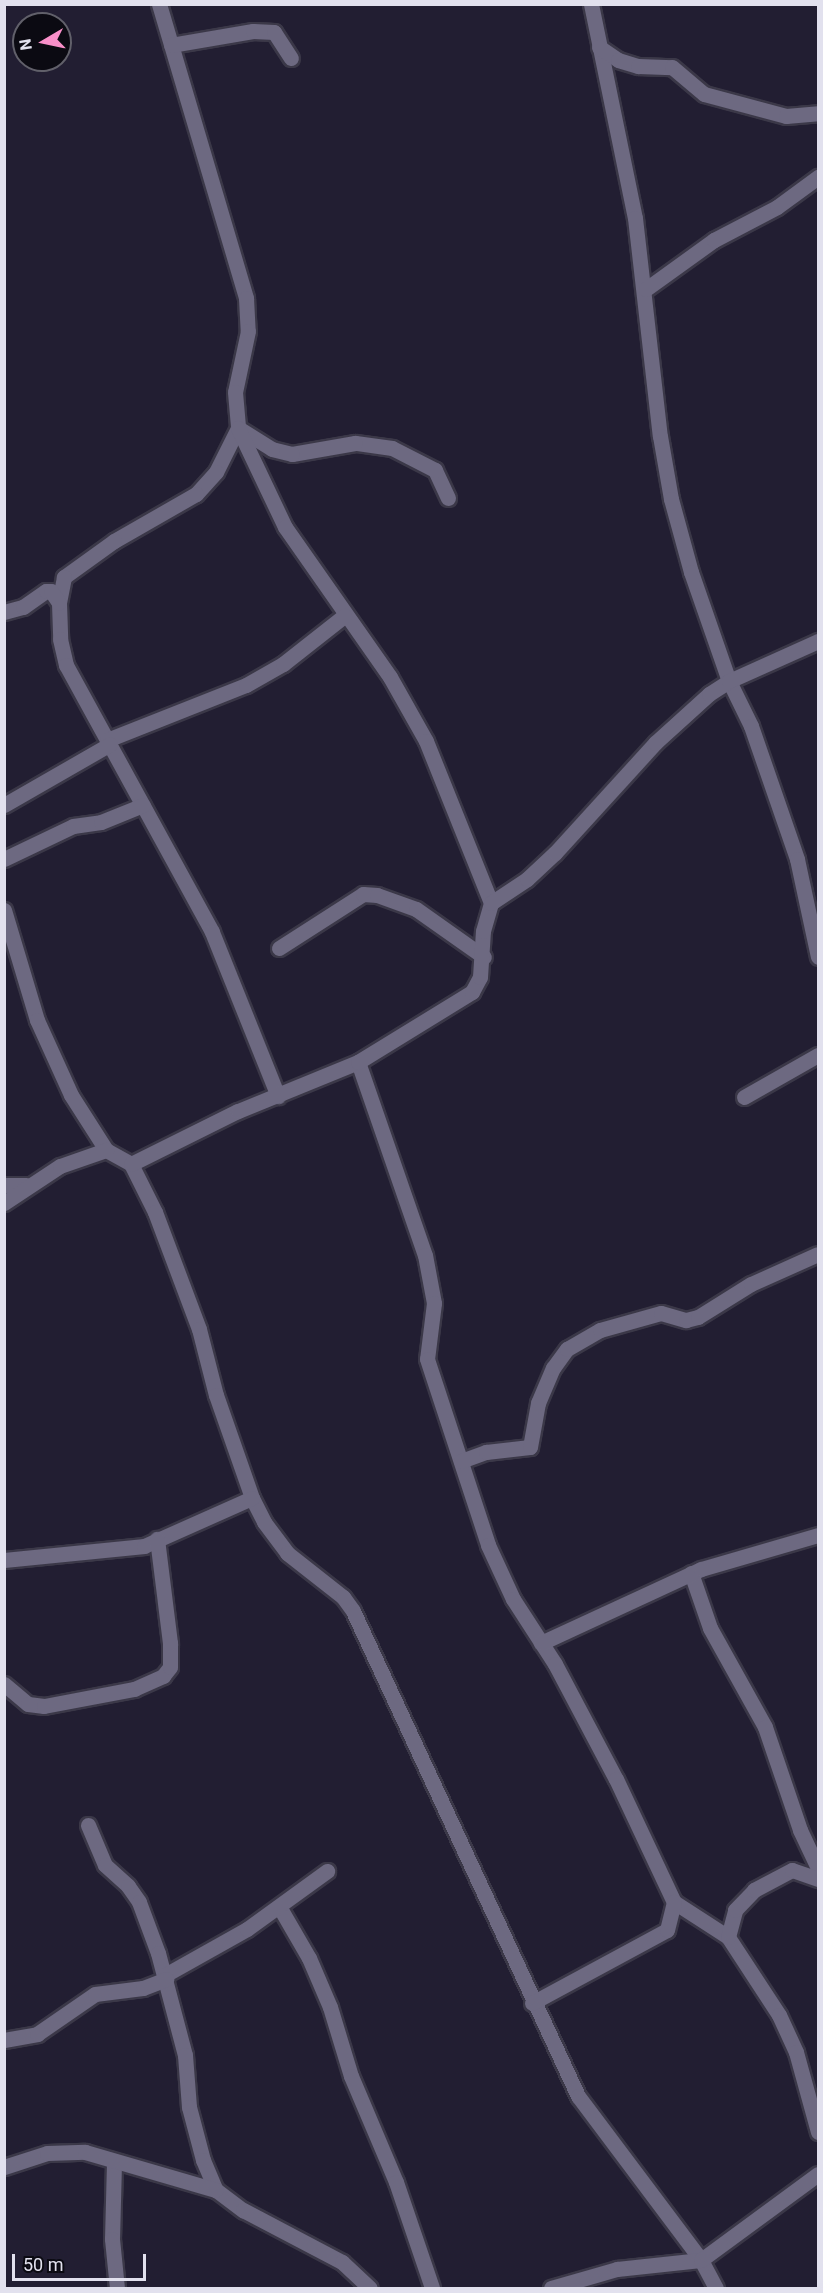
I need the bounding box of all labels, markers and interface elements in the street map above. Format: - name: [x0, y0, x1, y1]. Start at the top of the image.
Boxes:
- north arrow: [12, 12, 72, 72]
- text: N: [15, 38, 36, 52]
- scale bar: [15, 2242, 148, 2280]
- text: 50 m: [23, 2254, 63, 2275]

